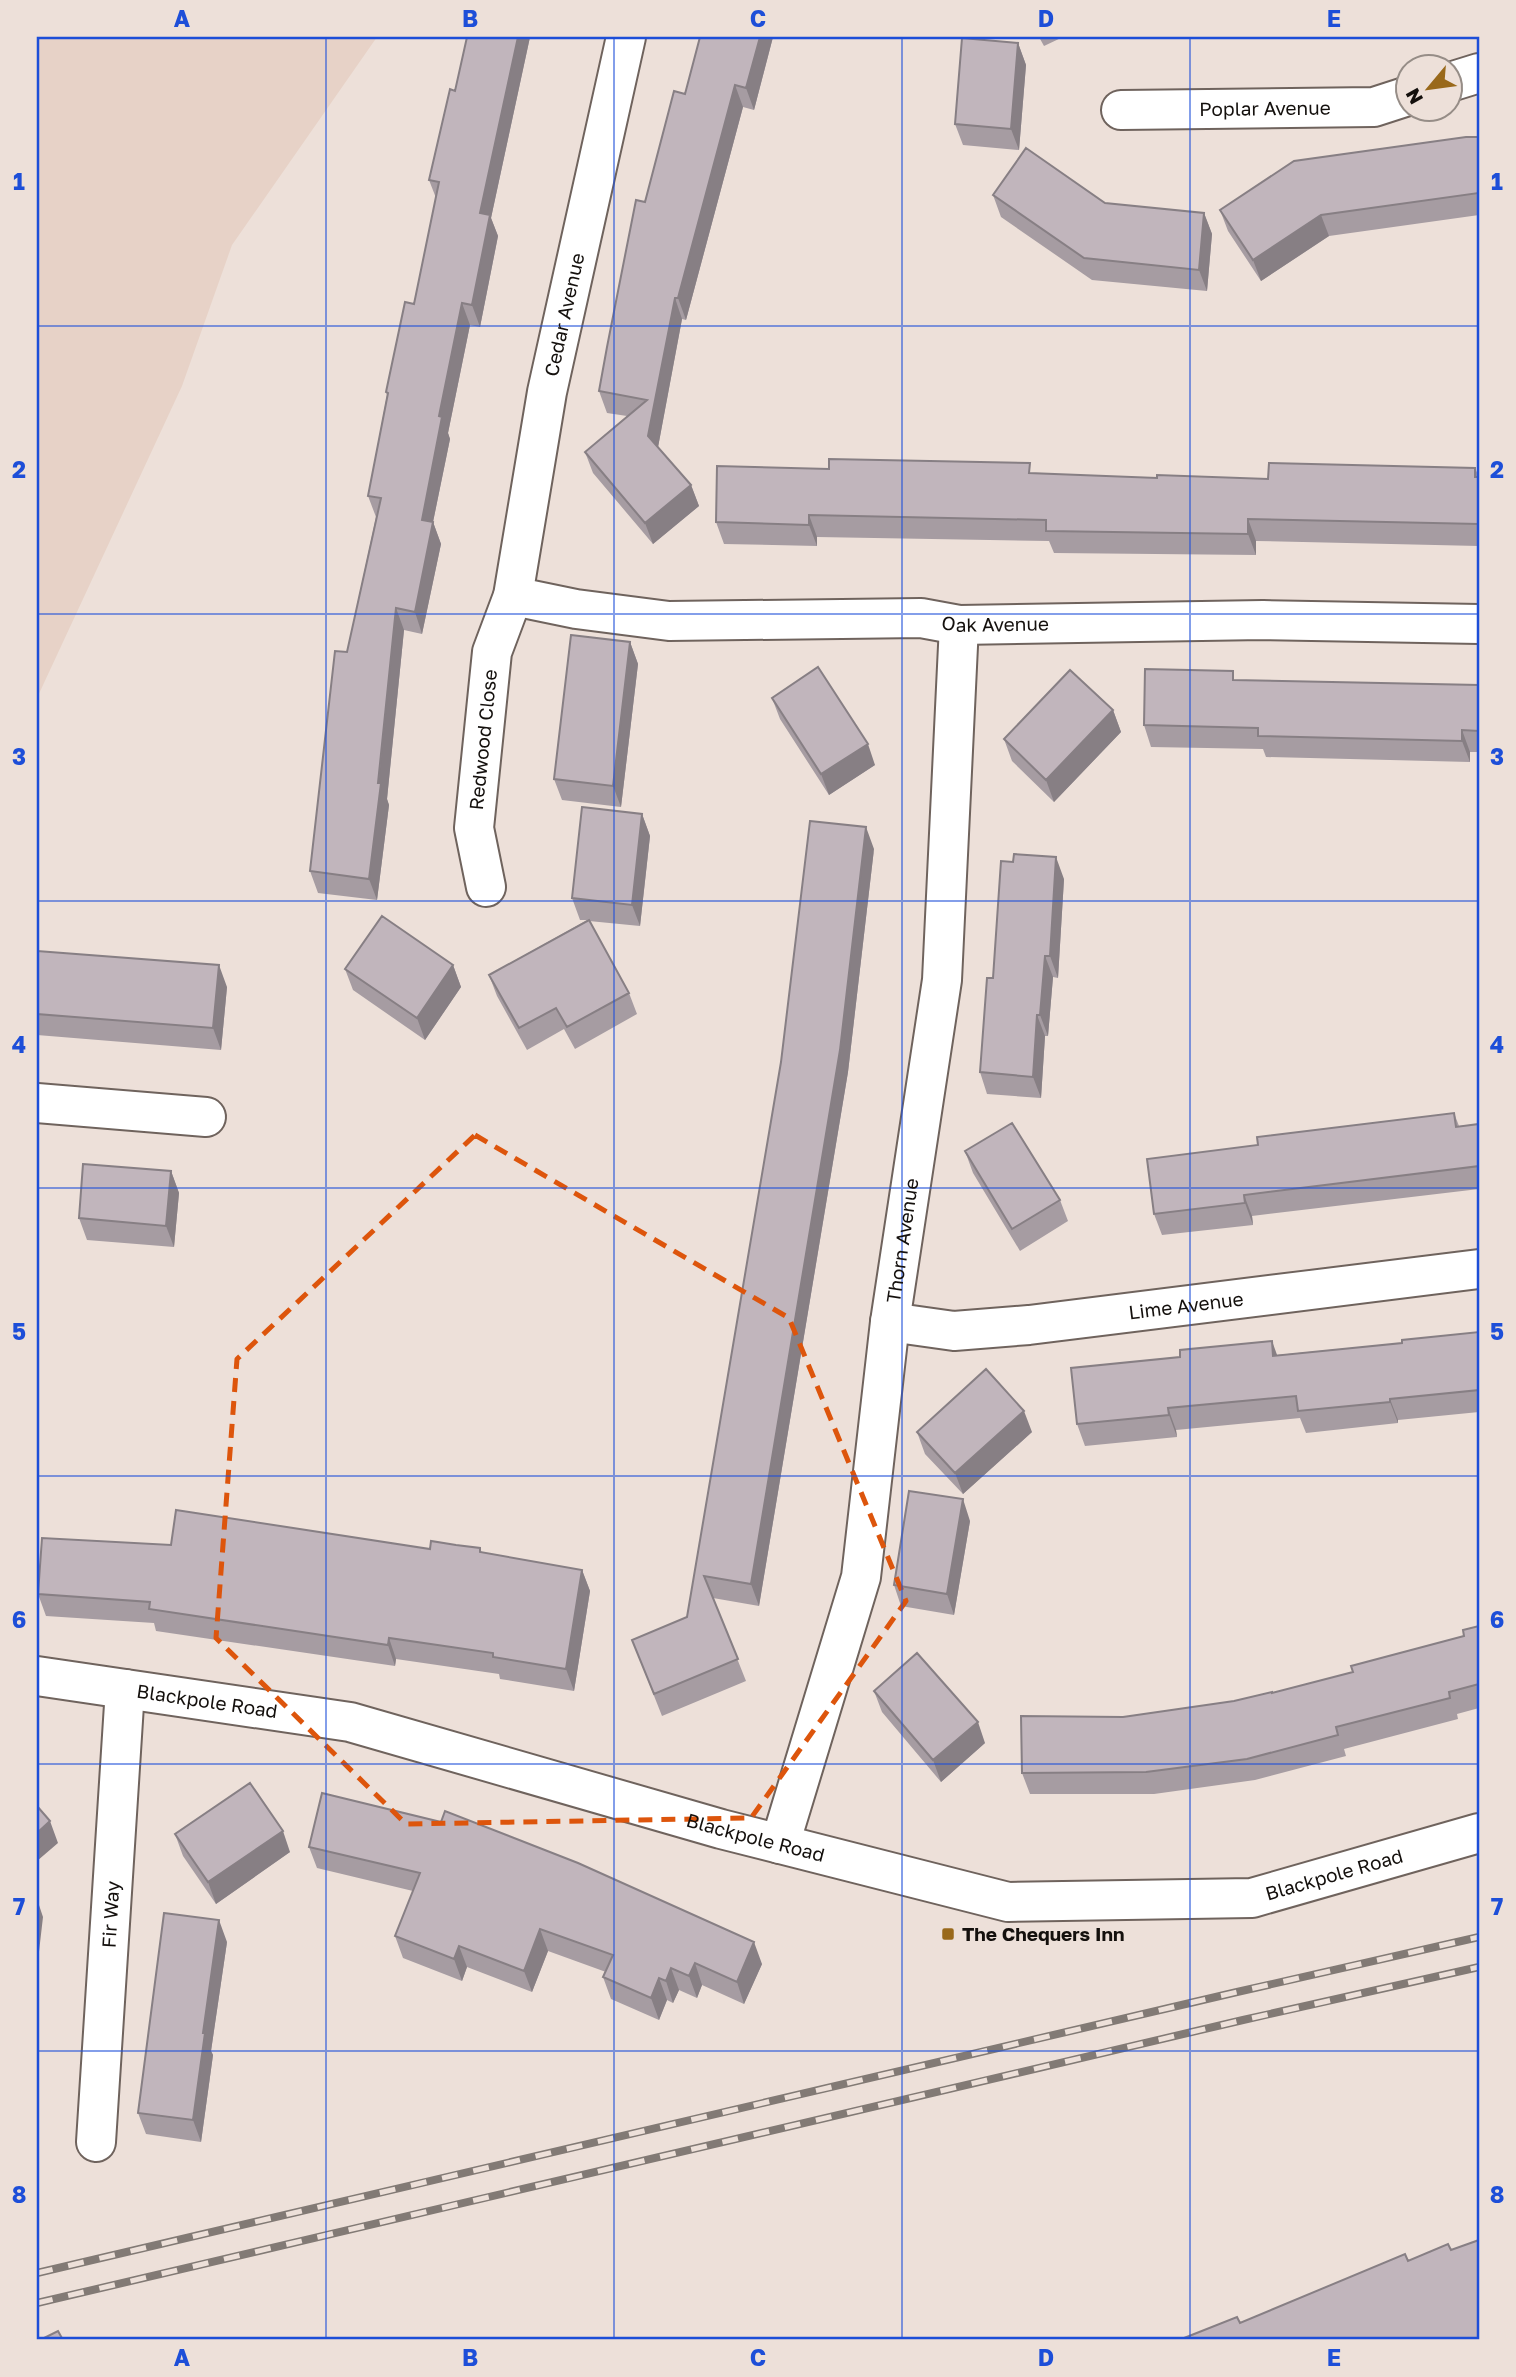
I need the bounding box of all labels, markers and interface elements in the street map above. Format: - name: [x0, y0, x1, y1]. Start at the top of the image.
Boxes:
- text: A: [174, 4, 191, 32]
- text: B: [462, 4, 478, 32]
- text: C: [750, 4, 766, 32]
- text: D: [1038, 4, 1054, 32]
- text: E: [1327, 4, 1341, 32]
- north arrow: [1394, 52, 1464, 122]
- text: N: [1400, 85, 1427, 108]
- street label: Poplar Avenue: [1199, 96, 1331, 120]
- text: 1: [13, 167, 25, 195]
- text: 1: [1491, 167, 1503, 195]
- street label: Cedar Avenue: [539, 251, 589, 378]
- text: 2: [12, 455, 26, 483]
- text: 2: [1490, 455, 1504, 483]
- street label: Oak Avenue: [940, 610, 1049, 636]
- street label: Redwood Close: [464, 668, 501, 811]
- text: 3: [12, 742, 26, 770]
- text: 3: [1490, 742, 1504, 770]
- text: 4: [12, 1030, 26, 1058]
- text: 4: [1490, 1030, 1504, 1058]
- street label: Thorn Avenue: [881, 1177, 923, 1304]
- street label: Lime Avenue: [1127, 1286, 1245, 1324]
- text: 5: [12, 1317, 26, 1345]
- text: 5: [1490, 1317, 1504, 1345]
- text: 6: [12, 1605, 26, 1633]
- text: 6: [1490, 1605, 1504, 1633]
- street label: Blackpole Road: [135, 1679, 279, 1722]
- street label: Blackpole Road: [684, 1808, 827, 1866]
- street label: Blackpole Road: [1262, 1843, 1405, 1905]
- street label: Fir Way: [96, 1880, 124, 1949]
- text: 7: [13, 1892, 25, 1920]
- text: 7: [1491, 1892, 1503, 1920]
- place label: The Chequers Inn: [962, 1922, 1124, 1945]
- marker: The Chequers Inn: [940, 1926, 956, 1942]
- text: 8: [12, 2180, 26, 2208]
- text: 8: [1490, 2180, 1504, 2208]
- text: A: [174, 2343, 191, 2371]
- text: B: [462, 2343, 478, 2371]
- text: C: [750, 2343, 766, 2371]
- text: D: [1038, 2343, 1054, 2371]
- text: E: [1327, 2343, 1341, 2371]

